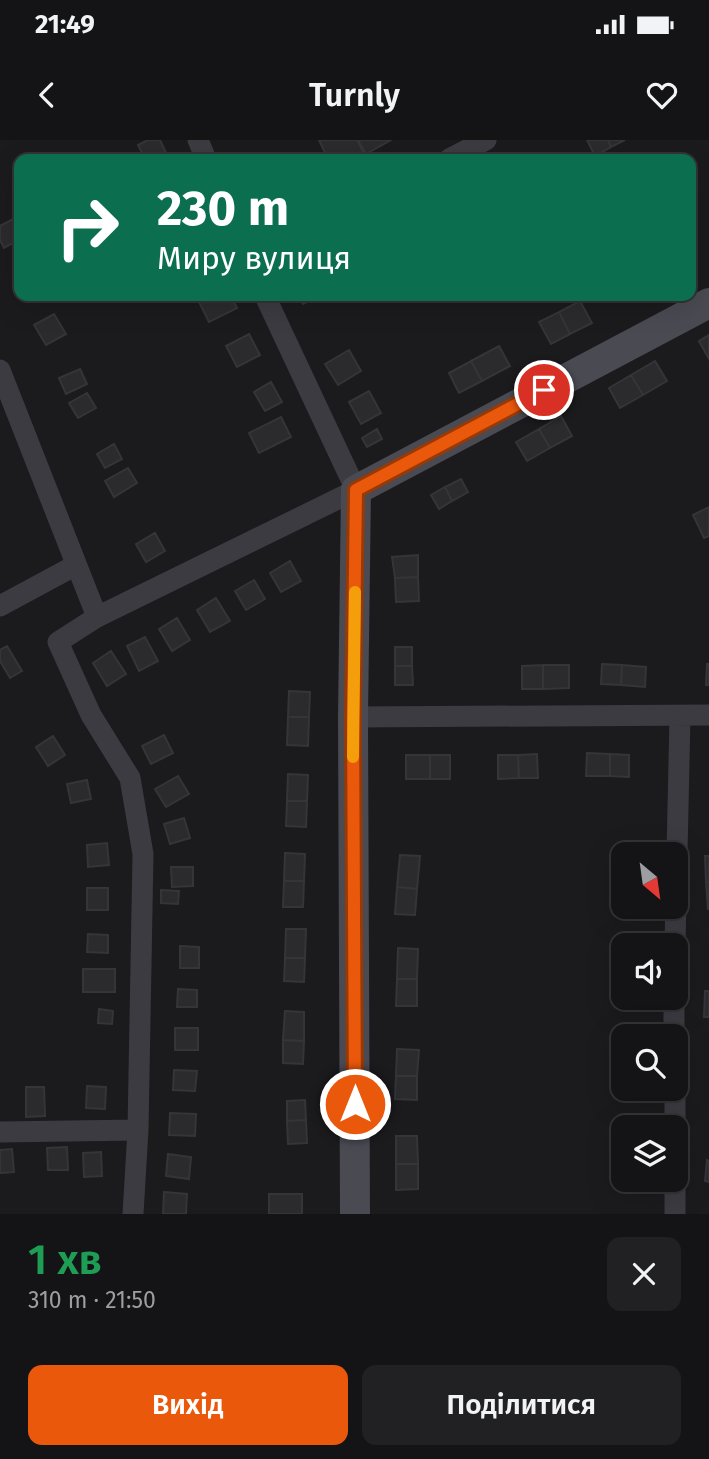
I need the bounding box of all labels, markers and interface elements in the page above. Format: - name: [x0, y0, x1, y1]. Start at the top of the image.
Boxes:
- text: 21:49: [35, 9, 95, 40]
- icon: back: [28, 76, 66, 114]
- text: Turnly: [309, 76, 400, 114]
- icon: heart: [643, 76, 681, 114]
- text: 230 m: [157, 179, 289, 238]
- icon: right: [42, 182, 133, 273]
- text: Миру вулиця: [157, 239, 351, 277]
- pin: [514, 360, 574, 420]
- icon: arrive: [525, 371, 563, 409]
- north arrow: [611, 842, 688, 919]
- map controls: [611, 842, 688, 1192]
- button: sound: [611, 933, 688, 1010]
- button: search: [611, 1024, 688, 1101]
- position arrow: [318, 1067, 392, 1141]
- button: layers: [611, 1115, 688, 1192]
- text: 1 хв: [28, 1235, 102, 1285]
- button: close: [607, 1237, 681, 1311]
- text: 310 m · 21:50: [28, 1286, 156, 1314]
- button: Вихід: [28, 1365, 348, 1445]
- button: Поділитися: [362, 1365, 681, 1445]

